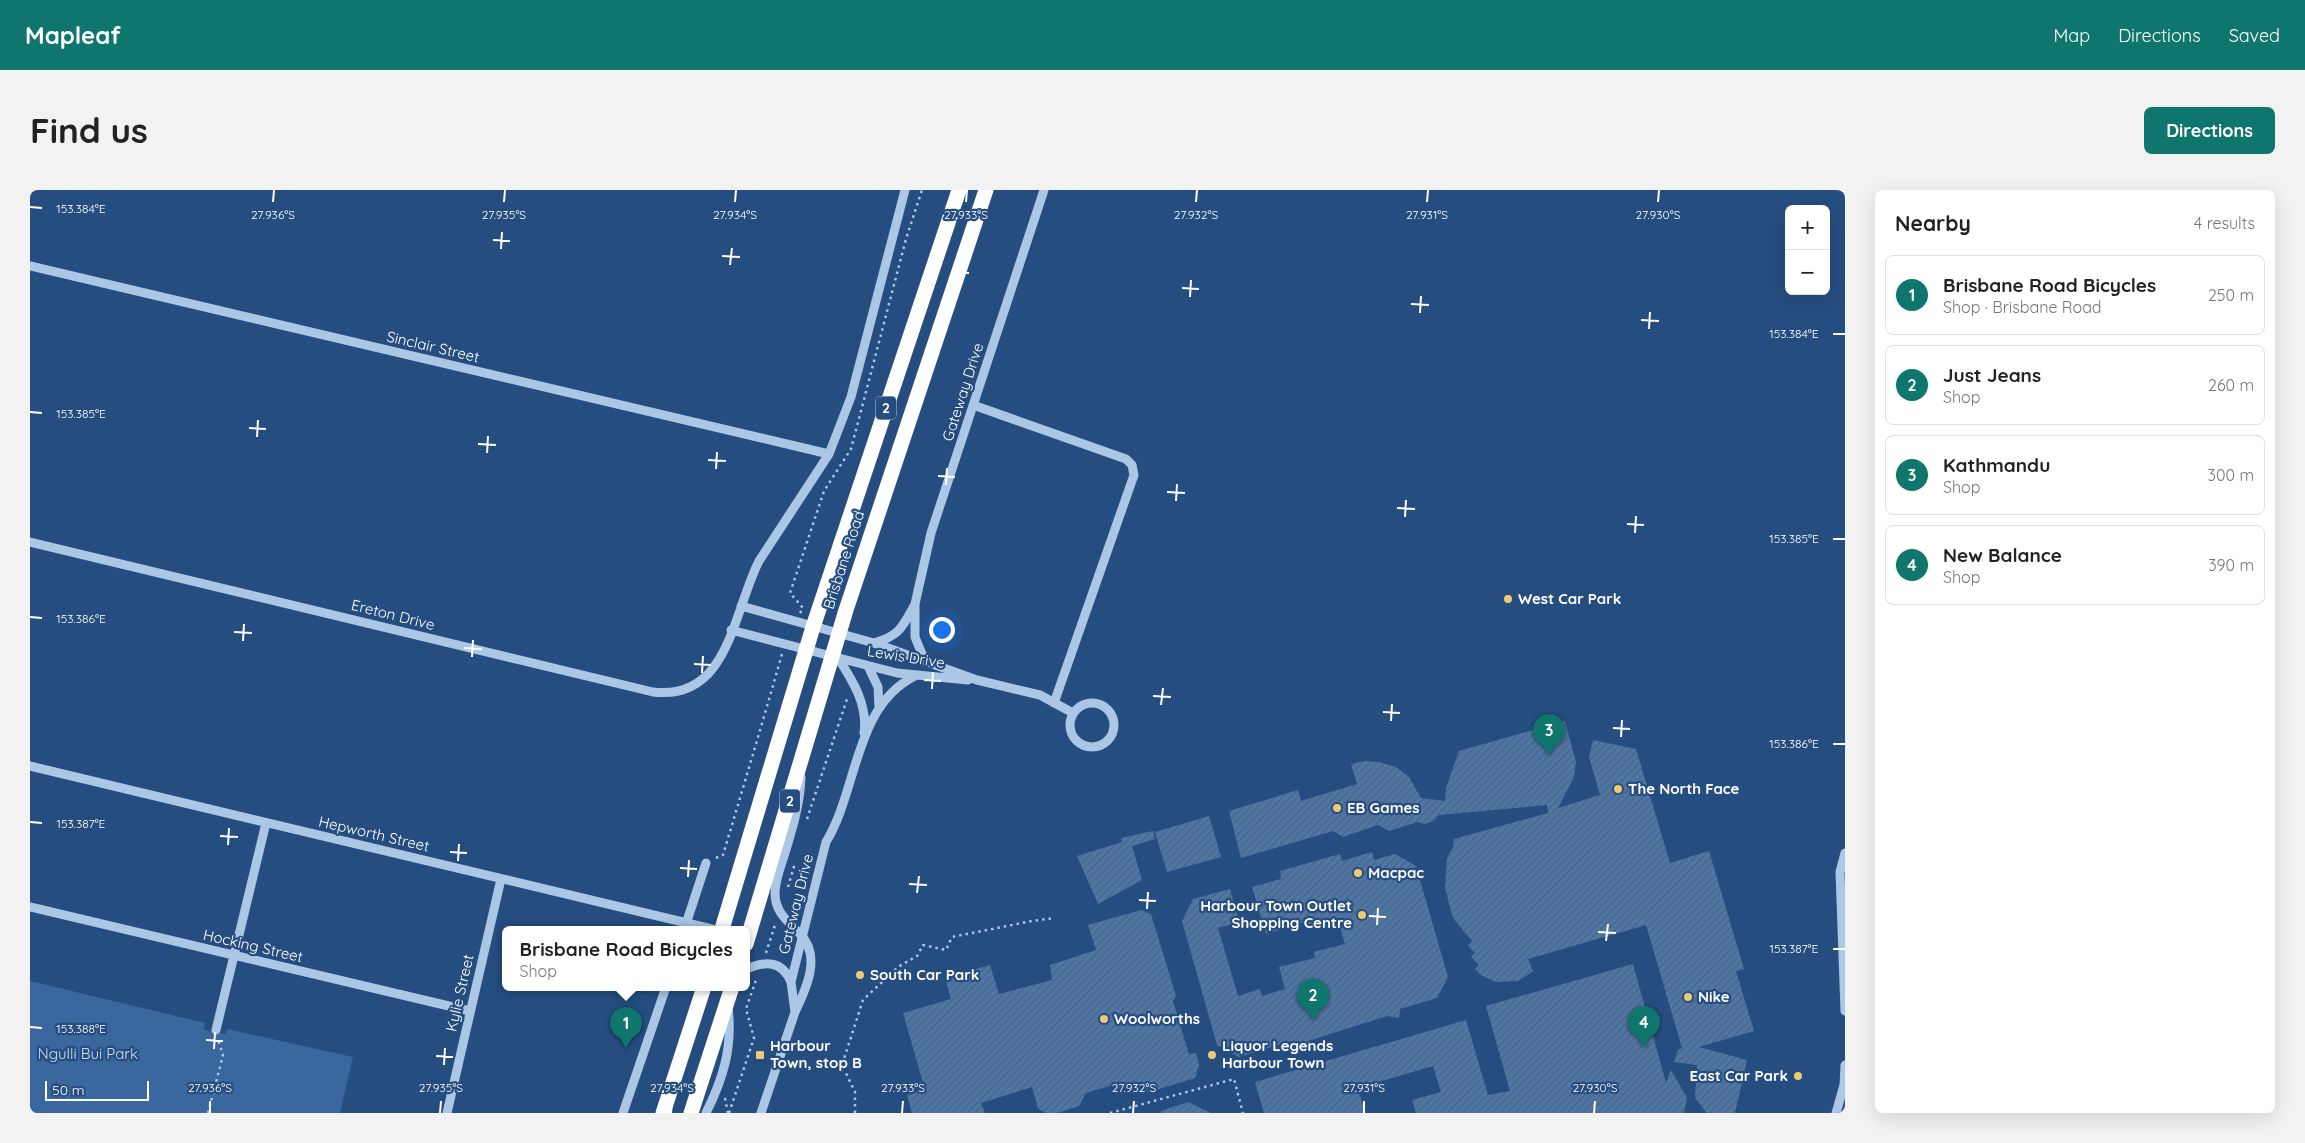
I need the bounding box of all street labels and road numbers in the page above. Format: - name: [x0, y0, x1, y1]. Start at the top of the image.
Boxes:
- street label: Sinclair Street: [385, 327, 481, 366]
- street label: Gateway Drive: [938, 340, 987, 443]
- road number: 2: [876, 397, 896, 420]
- street label: Brisbane Road: [819, 508, 868, 611]
- street label: Ereton Drive: [349, 595, 437, 634]
- street label: Lewis Drive: [866, 641, 946, 672]
- road number: 2: [780, 790, 800, 812]
- street label: Hepworth Street: [317, 812, 431, 856]
- street label: Gateway Drive: [774, 852, 817, 956]
- street label: Hocking Street: [201, 925, 305, 966]
- street label: Kylie Street: [441, 952, 478, 1033]

